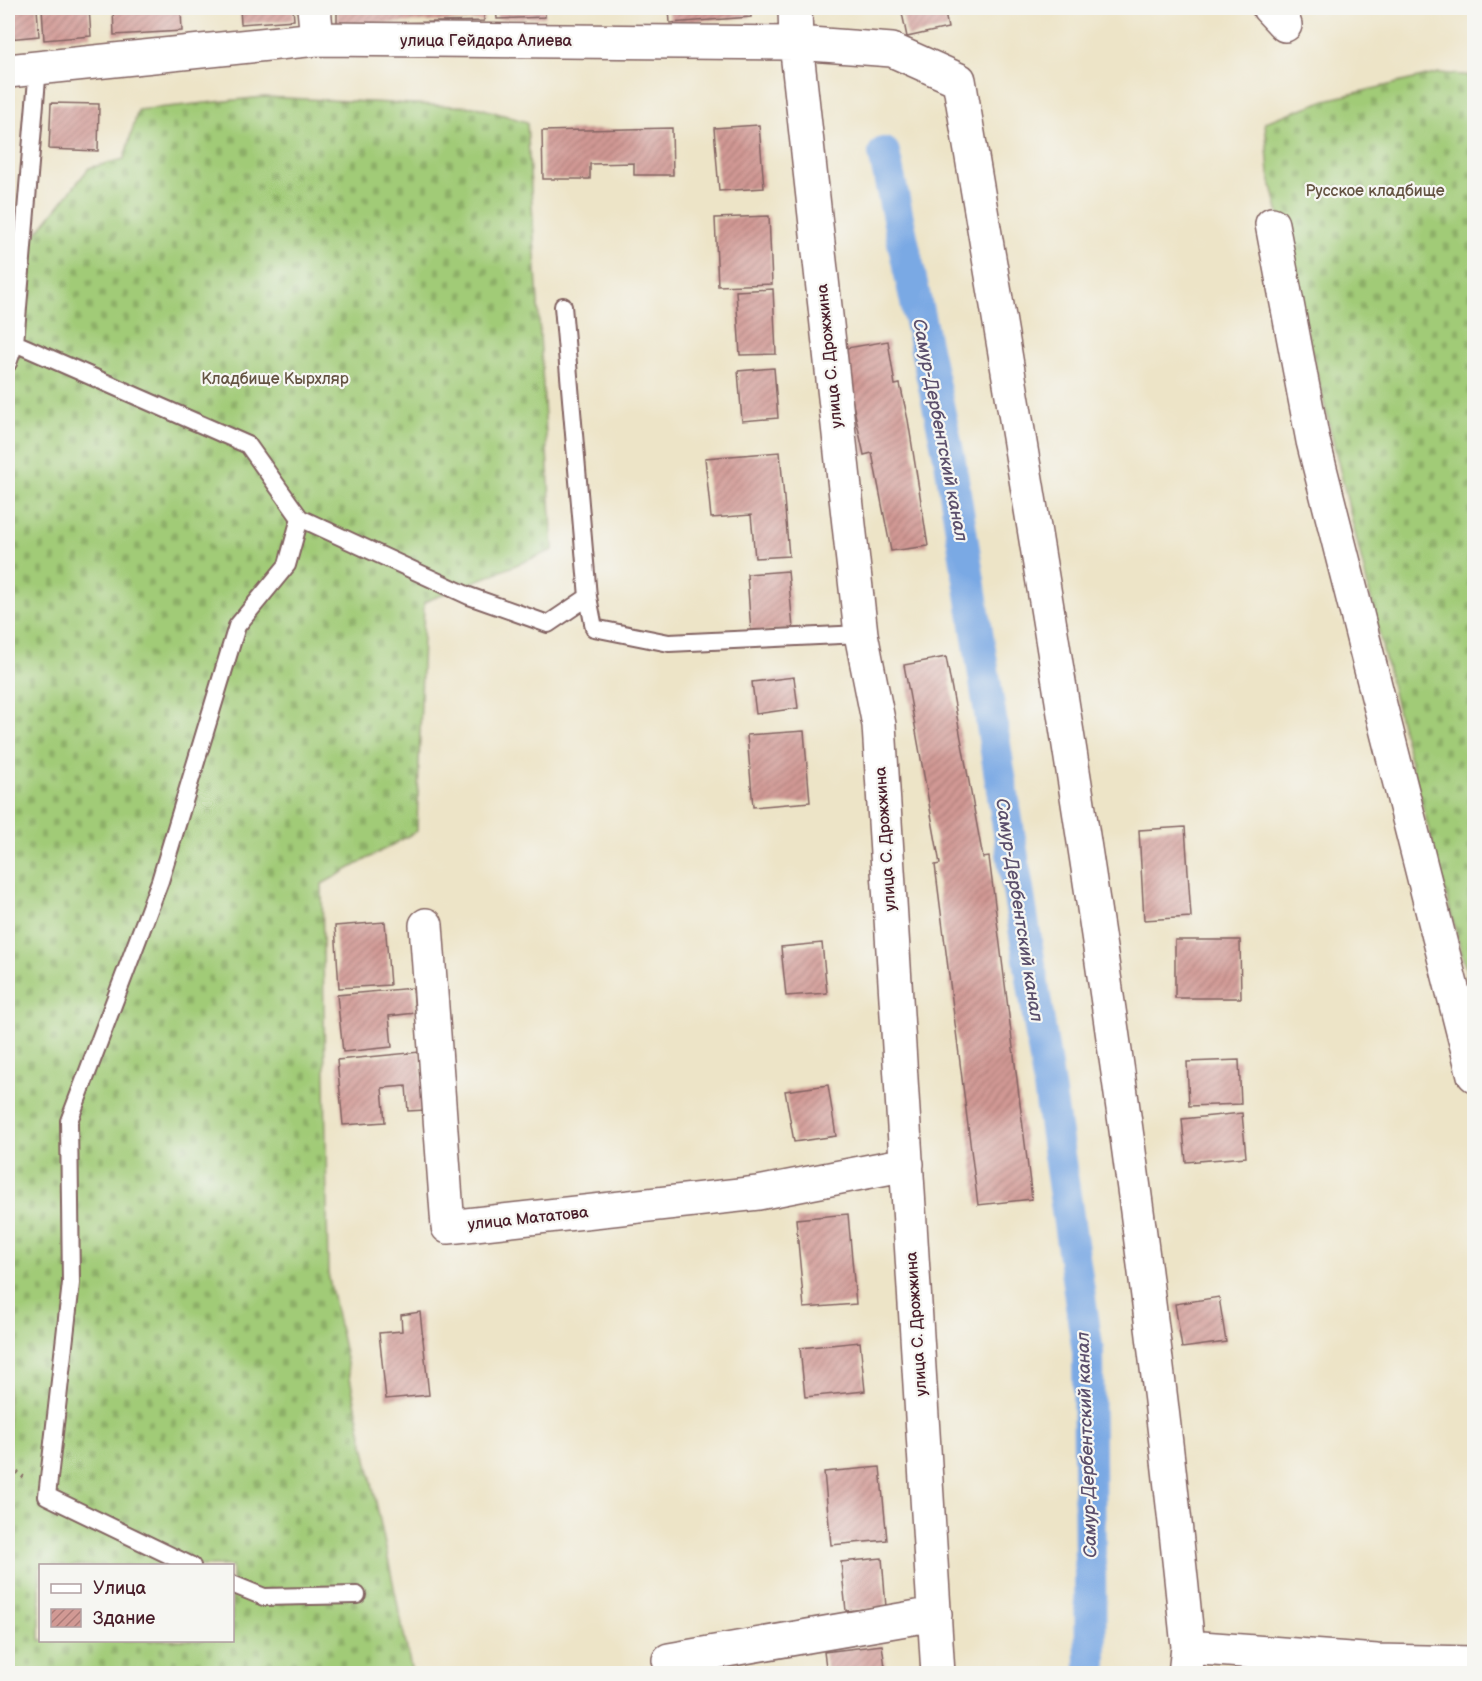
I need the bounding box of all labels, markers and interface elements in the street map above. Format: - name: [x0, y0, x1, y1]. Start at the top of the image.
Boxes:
- street label: улица Гейдара Алиева: [400, 32, 572, 51]
- park label: Русское кладбище: [1305, 182, 1445, 201]
- street label: улица С. Дрожжина: [813, 282, 847, 429]
- water label: Самур-Дербентский канал: [908, 317, 972, 544]
- park label: Кладбище Кырхляр: [201, 370, 349, 389]
- street label: улица С. Дрожжина: [871, 765, 901, 912]
- water label: Самур-Дербентский канал: [991, 797, 1047, 1024]
- street label: улица Мататова: [467, 1203, 590, 1235]
- street label: улица С. Дрожжина: [902, 1250, 932, 1397]
- water label: Самур-Дербентский канал: [1073, 1331, 1101, 1558]
- legend: [39, 1564, 234, 1642]
- text: Улица: [93, 1578, 147, 1599]
- text: Здание: [93, 1608, 155, 1629]

